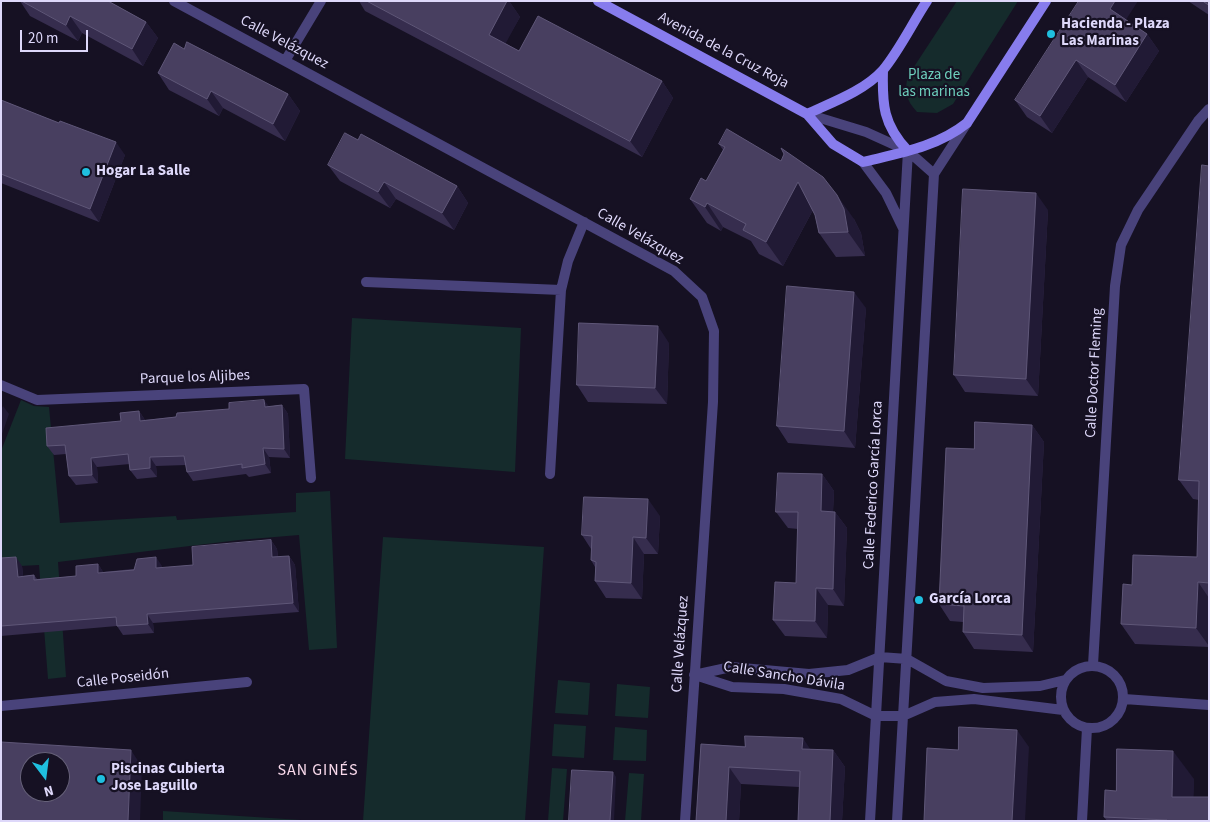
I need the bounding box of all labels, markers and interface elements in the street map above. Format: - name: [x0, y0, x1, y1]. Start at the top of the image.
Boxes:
- street label: Avenida de la Cruz Roja: [655, 9, 791, 93]
- street label: Calle Velázquez: [237, 12, 331, 74]
- place label: Hacienda - Plaza Las Marinas: [1061, 16, 1170, 51]
- scale bar: [22, 20, 90, 52]
- text: 20 m: [28, 28, 58, 49]
- marker: Hacienda - Plaza Las Marinas: [1045, 28, 1057, 40]
- park label: Plaza de las marinas: [898, 67, 970, 102]
- place label: Hogar La Salle: [96, 163, 190, 181]
- marker: Hogar La Salle: [80, 166, 92, 178]
- street label: Calle Velázquez: [593, 205, 687, 269]
- street label: Calle Doctor Fleming: [1083, 308, 1107, 438]
- street label: Parque los Aljibes: [140, 367, 250, 389]
- street label: Calle Federico García Lorca: [861, 400, 887, 570]
- place label: García Lorca: [929, 591, 1011, 609]
- marker: García Lorca: [913, 594, 925, 606]
- street label: Calle Velázquez: [669, 595, 693, 693]
- street label: Calle Sancho Dávila: [722, 658, 846, 696]
- street label: Calle Poseidón: [76, 665, 170, 693]
- north arrow: [20, 752, 70, 802]
- place label: Piscinas Cubierta Jose Laguillo: [111, 761, 225, 796]
- district label: SAN GINÉS: [276, 761, 360, 781]
- marker: Piscinas Cubierta Jose Laguillo: [95, 773, 107, 785]
- text: N: [42, 780, 56, 801]

